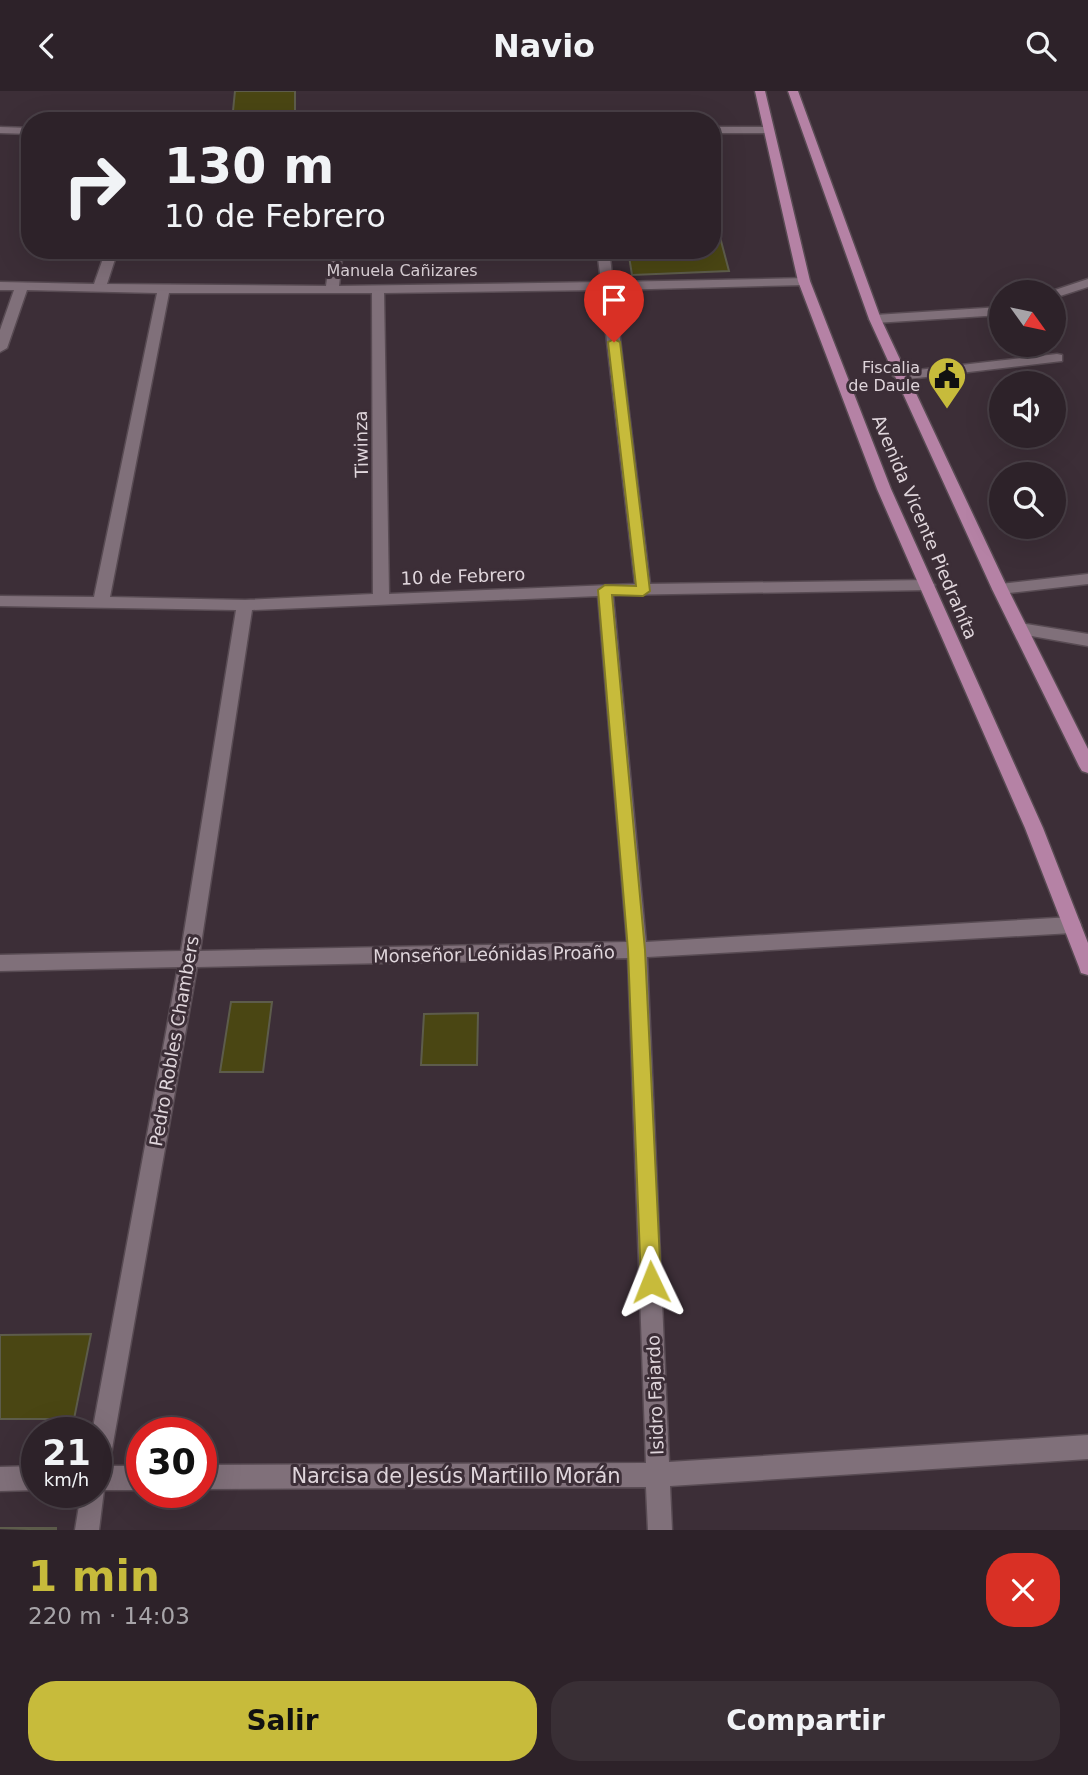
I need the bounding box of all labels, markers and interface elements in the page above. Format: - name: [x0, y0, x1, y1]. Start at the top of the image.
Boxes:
- icon: back: [28, 27, 66, 65]
- text: Navio: [493, 27, 595, 65]
- icon: search: [1022, 27, 1060, 65]
- text: 130 m: [164, 138, 334, 195]
- icon: right: [49, 140, 140, 231]
- text: 10 de Febrero: [164, 197, 386, 235]
- street label: Manuela Cañizares: [326, 261, 478, 280]
- pin: [584, 270, 644, 342]
- north arrow: [989, 280, 1066, 357]
- map controls: [989, 280, 1066, 539]
- icon: arrive: [595, 281, 633, 319]
- public building icon: Fiscalia de Daule: [926, 355, 968, 410]
- place label: Fiscalia de Daule: [848, 358, 920, 395]
- button: sound: [989, 371, 1066, 448]
- street label: Tiwinza: [350, 410, 372, 479]
- street label: Avenida Vicente Piedrahíta: [868, 412, 982, 642]
- button: search: [989, 462, 1066, 539]
- street label: 10 de Febrero: [400, 563, 526, 589]
- street label: Pedro Robles Chambers: [145, 934, 203, 1148]
- street label: Monseñor Leónidas Proaño: [373, 941, 615, 967]
- position arrow: [614, 1245, 688, 1319]
- street label: Isidro Fajardo: [642, 1335, 668, 1455]
- speed limit sign: 30: [126, 1417, 217, 1508]
- text: 21: [42, 1433, 91, 1473]
- street label: Narcisa de Jesús Martillo Morán: [291, 1464, 621, 1488]
- text: km/h: [44, 1469, 89, 1490]
- text: 1 min: [28, 1552, 160, 1601]
- button: close: [986, 1553, 1060, 1627]
- text: 220 m · 14:03: [28, 1603, 190, 1629]
- button: Salir: [28, 1681, 537, 1761]
- button: Compartir: [551, 1681, 1060, 1761]

